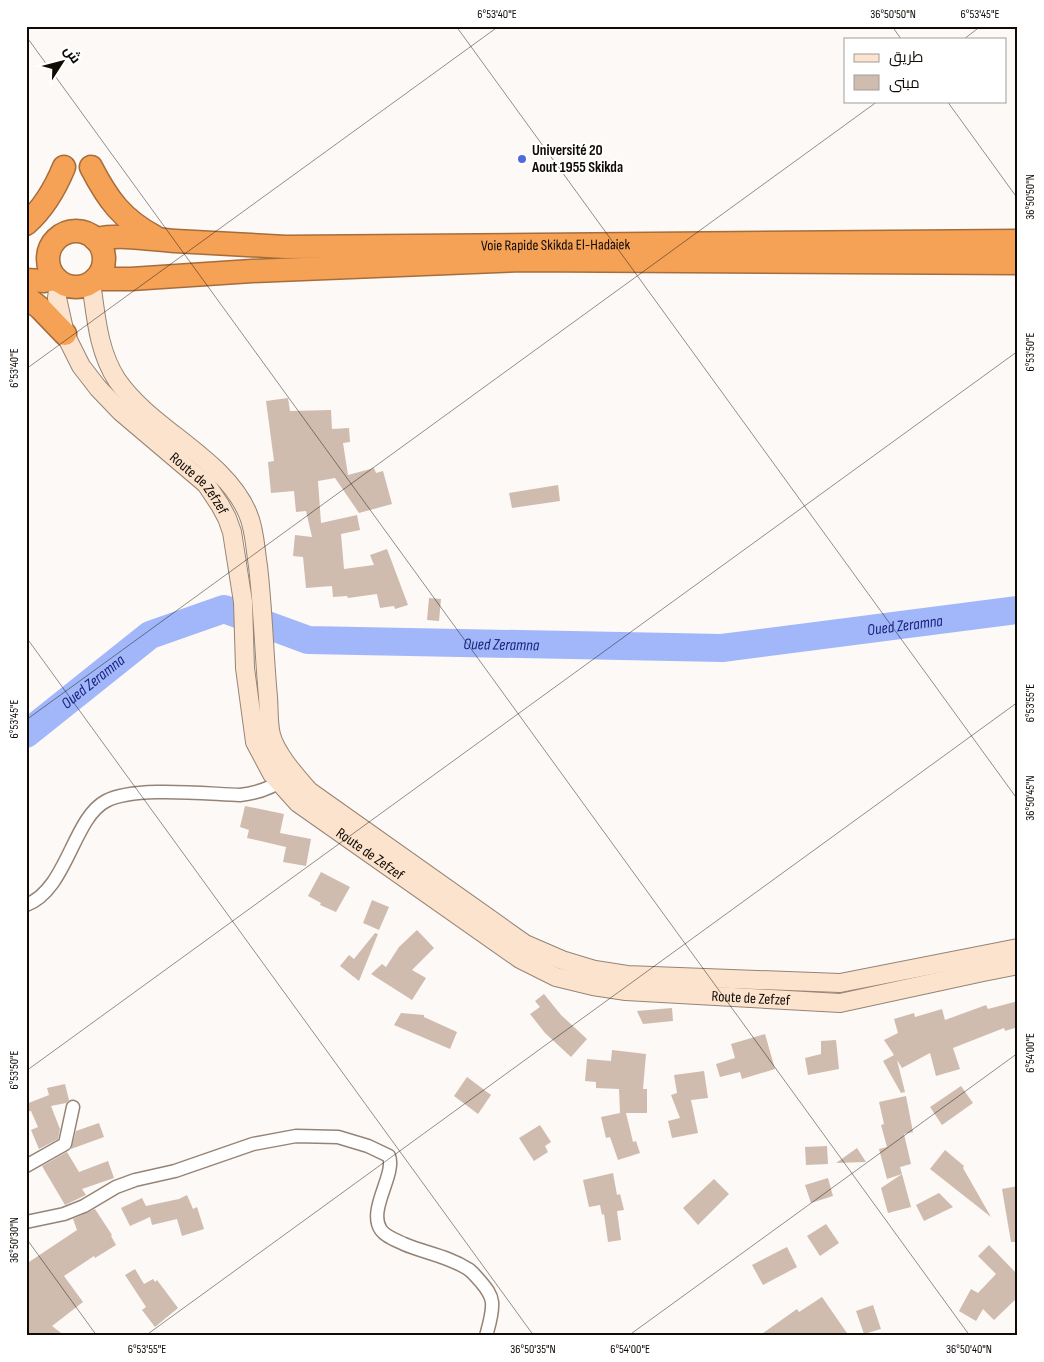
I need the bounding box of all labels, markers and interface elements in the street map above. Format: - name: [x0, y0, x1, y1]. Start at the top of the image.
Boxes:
- text: 6°53'40"E: [477, 7, 517, 22]
- text: 36°50'50"N: [870, 7, 916, 22]
- text: 6°53'45"E: [961, 7, 999, 22]
- north arrow: [38, 38, 88, 88]
- legend: [844, 38, 1006, 102]
- text: ش: [60, 42, 84, 67]
- text: طريق: [889, 48, 923, 67]
- text: مبنى: [889, 74, 920, 93]
- place label: Université 20 Aout 1955 Skikda: [531, 141, 623, 177]
- marker: Université 20 Aout 1955 Skikda: [516, 153, 528, 165]
- text: 36°50'50"N: [1023, 174, 1038, 220]
- street label: Voie Rapide Skikda El-Hadaiek: [481, 235, 631, 255]
- text: 6°53'50"E: [1023, 332, 1038, 372]
- text: 6°53'40"E: [7, 348, 22, 388]
- street label: Route de Zefzef: [166, 448, 232, 518]
- water label: Oued Zeramna: [866, 612, 944, 640]
- water label: Oued Zeramna: [463, 635, 540, 655]
- water label: Oued Zeramna: [58, 651, 129, 713]
- text: 6°53'55"E: [1023, 684, 1038, 722]
- text: 6°53'45"E: [7, 700, 22, 738]
- text: 36°50'45"N: [1023, 775, 1038, 821]
- street label: Route de Zefzef: [332, 824, 408, 885]
- street label: Route de Zefzef: [711, 987, 791, 1010]
- text: 6°54'00"E: [1023, 1033, 1038, 1073]
- text: 6°53'50"E: [7, 1050, 22, 1090]
- text: 36°50'30"N: [7, 1217, 22, 1263]
- text: 6°53'55"E: [128, 1342, 166, 1357]
- text: 36°50'35"N: [510, 1342, 556, 1357]
- text: 6°54'00"E: [610, 1342, 650, 1357]
- text: 36°50'40"N: [946, 1342, 992, 1357]

